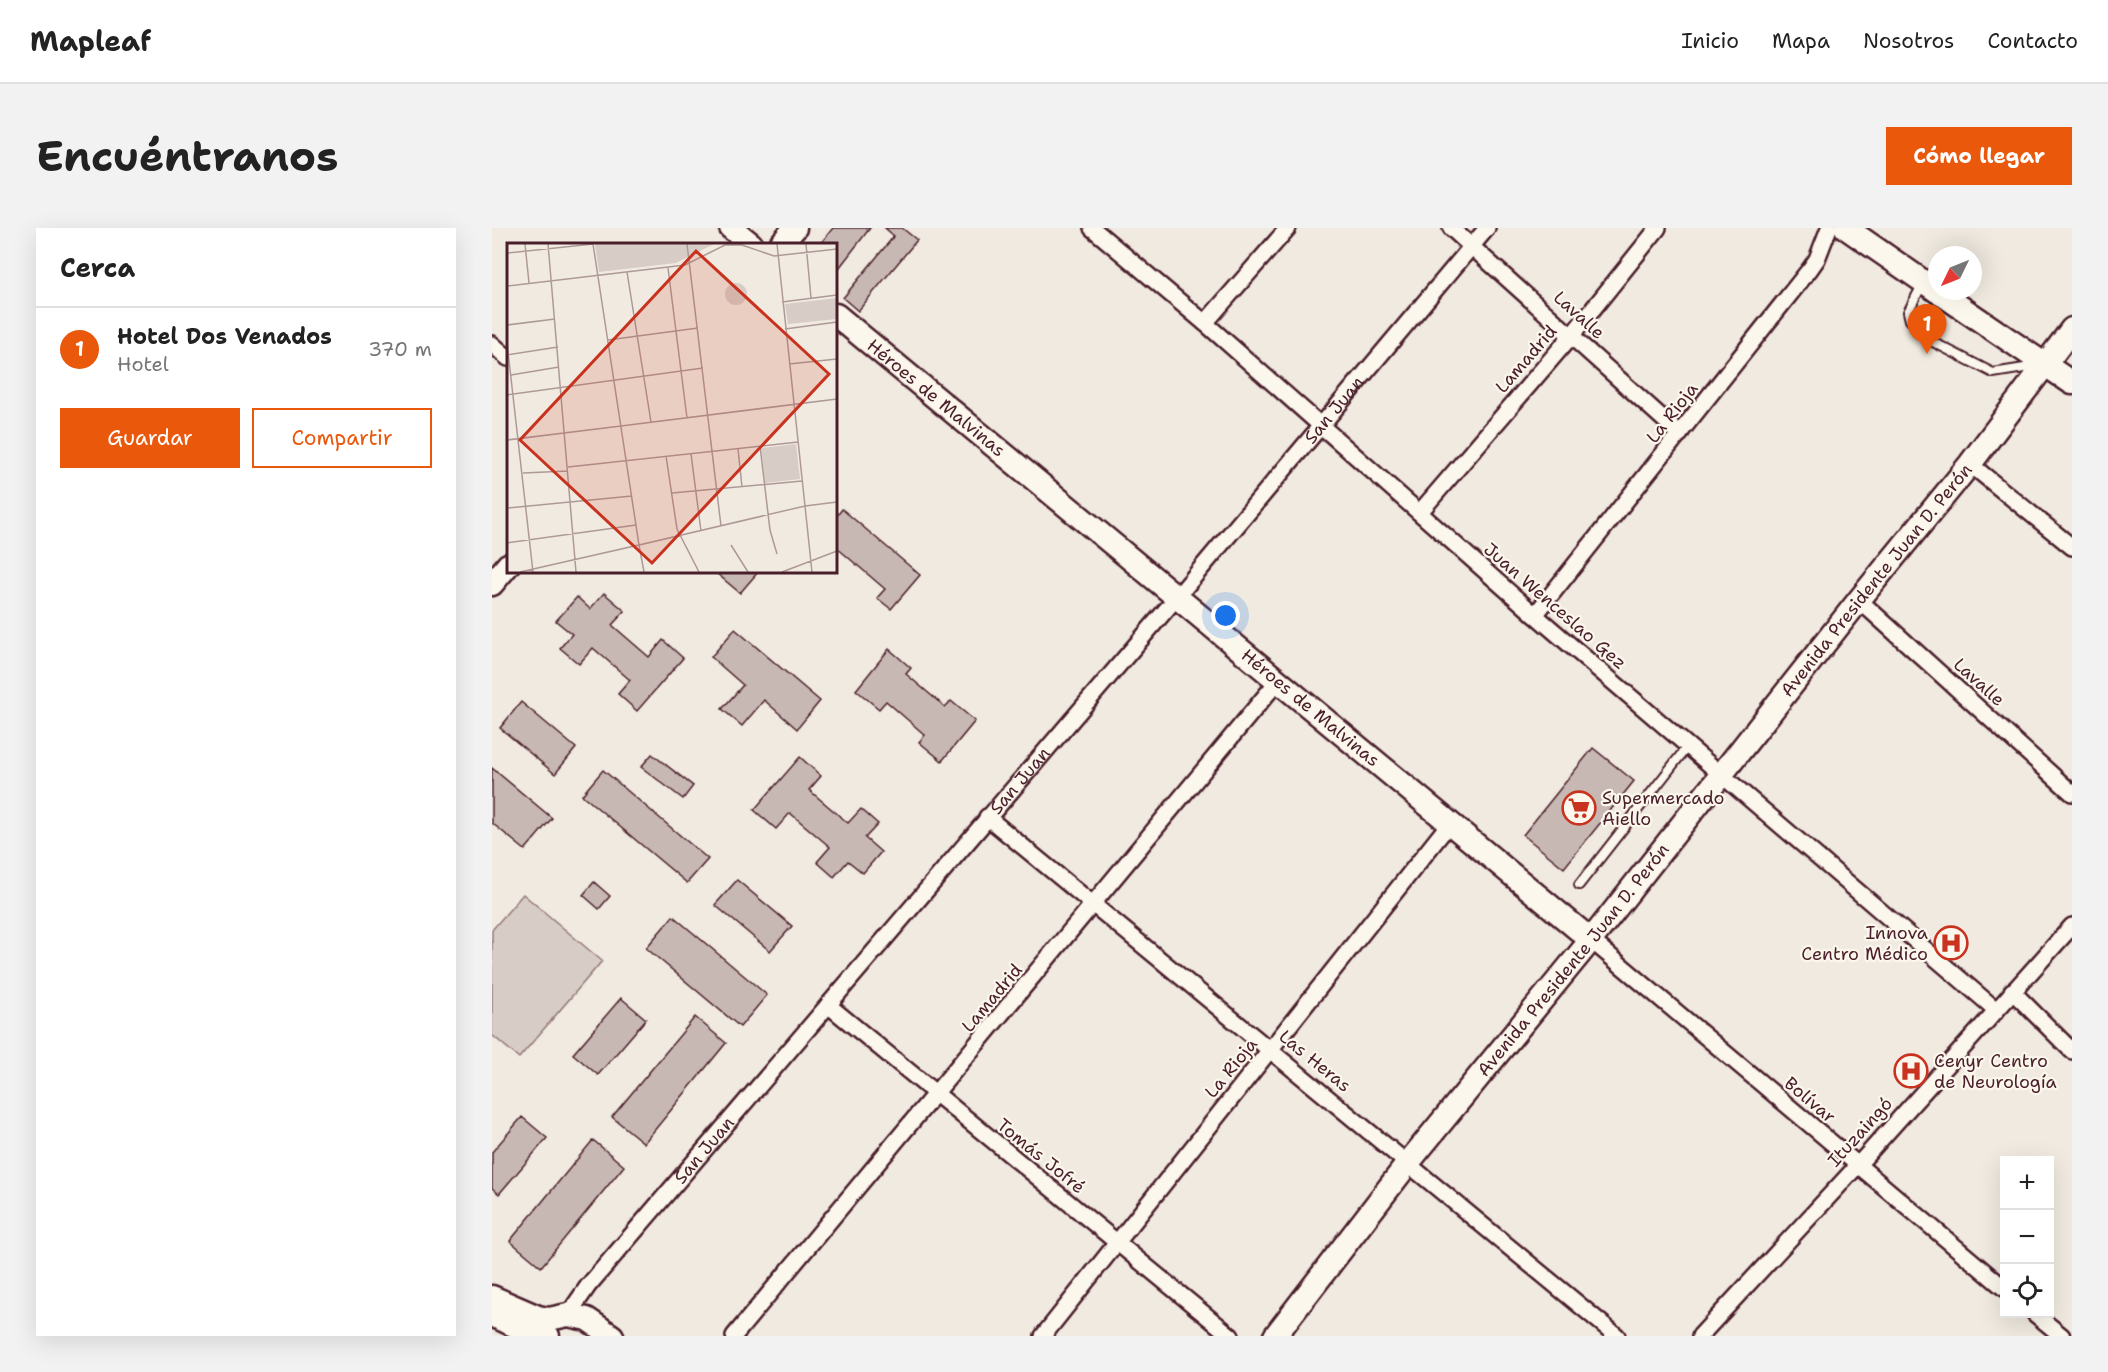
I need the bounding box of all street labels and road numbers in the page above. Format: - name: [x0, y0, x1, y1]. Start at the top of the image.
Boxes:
- street label: Lavalle: [1548, 286, 1610, 344]
- street label: Lamadrid: [1490, 320, 1562, 398]
- street label: Héroes de Malvinas: [862, 334, 1010, 462]
- street label: San Juan: [1299, 371, 1369, 449]
- street label: La Rioja: [1641, 378, 1703, 448]
- street label: Avenida Presidente Juan D. Perón: [1775, 459, 1978, 702]
- street label: Juan Wenceslao Gez: [1479, 537, 1631, 675]
- street label: Héroes de Malvinas: [1236, 643, 1385, 772]
- street label: Lavalle: [1948, 653, 2010, 711]
- street label: San Juan: [984, 742, 1055, 819]
- street label: Avenida Presidente Juan D. Perón: [1472, 839, 1675, 1081]
- street label: Lamadrid: [956, 959, 1028, 1037]
- street label: Las Heras: [1274, 1025, 1356, 1097]
- street label: La Rioja: [1199, 1033, 1263, 1103]
- street label: Bolívar: [1779, 1071, 1841, 1129]
- street label: Ituzaingó: [1822, 1092, 1898, 1172]
- street label: San Juan: [669, 1111, 740, 1189]
- street label: Tomás Jofré: [992, 1113, 1090, 1199]

